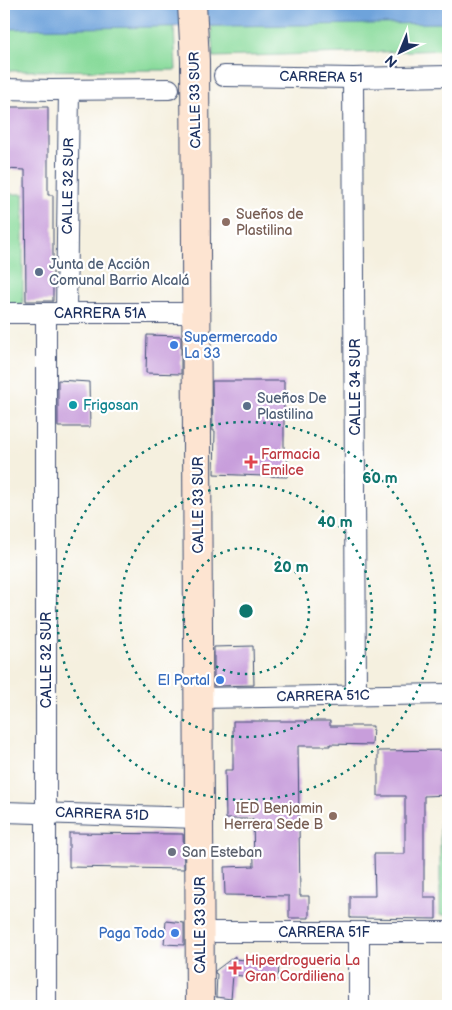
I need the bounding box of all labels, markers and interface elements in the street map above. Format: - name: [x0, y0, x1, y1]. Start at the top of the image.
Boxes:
- north arrow: [374, 28, 424, 78]
- street label: CALLE 33 SUR: [186, 51, 204, 149]
- text: N: [382, 51, 401, 71]
- street label: CARRERA 51: [279, 68, 363, 86]
- street label: CALLE 32 SUR: [59, 137, 77, 234]
- place label: Sueños de Plastilina: [236, 206, 303, 239]
- marker: Sueños de Plastilina: [220, 216, 232, 228]
- place label: Junta de Acción Comunal Barrio Alcalá: [49, 256, 190, 289]
- marker: Junta de Acción Comunal Barrio Alcalá: [33, 266, 45, 278]
- street label: CARRERA 51A: [54, 305, 146, 322]
- place label: Supermercado La 33: [184, 329, 278, 362]
- street label: CALLE 34 SUR: [347, 338, 364, 435]
- marker: Supermercado La 33: [168, 339, 180, 351]
- place label: Sueños De Plastilina: [257, 390, 326, 423]
- place label: Frigosan: [83, 397, 139, 414]
- marker: Frigosan: [67, 399, 79, 411]
- marker: Sueños De Plastilina: [241, 400, 253, 412]
- place label: Farmacia Emilce: [261, 446, 320, 479]
- street label: CALLE 33 SUR: [190, 456, 207, 554]
- marker: Farmacia Emilce: [245, 456, 257, 468]
- text: 60 m: [362, 469, 398, 488]
- text: 40 m: [317, 513, 353, 532]
- text: 20 m: [274, 558, 309, 577]
- centre of rings: [237, 602, 255, 620]
- street label: CALLE 32 SUR: [38, 612, 55, 708]
- place label: El Portal: [158, 672, 210, 689]
- marker: El Portal: [214, 674, 226, 686]
- street label: CARRERA 51C: [276, 687, 370, 705]
- place label: IED Benjamin Herrera Sede B: [224, 800, 323, 833]
- street label: CARRERA 51D: [55, 804, 149, 824]
- marker: IED Benjamin Herrera Sede B: [327, 810, 339, 822]
- place label: San Esteban: [182, 844, 262, 861]
- marker: San Esteban: [166, 846, 178, 858]
- street label: CALLE 33 SUR: [192, 876, 209, 974]
- street label: CARRERA 51F: [278, 924, 371, 941]
- place label: Paga Todo: [99, 925, 165, 942]
- marker: Paga Todo: [169, 927, 181, 939]
- place label: Hiperdrogueria La Gran Cordiliena: [245, 952, 360, 985]
- marker: Hiperdrogueria La Gran Cordiliena: [229, 962, 241, 974]

